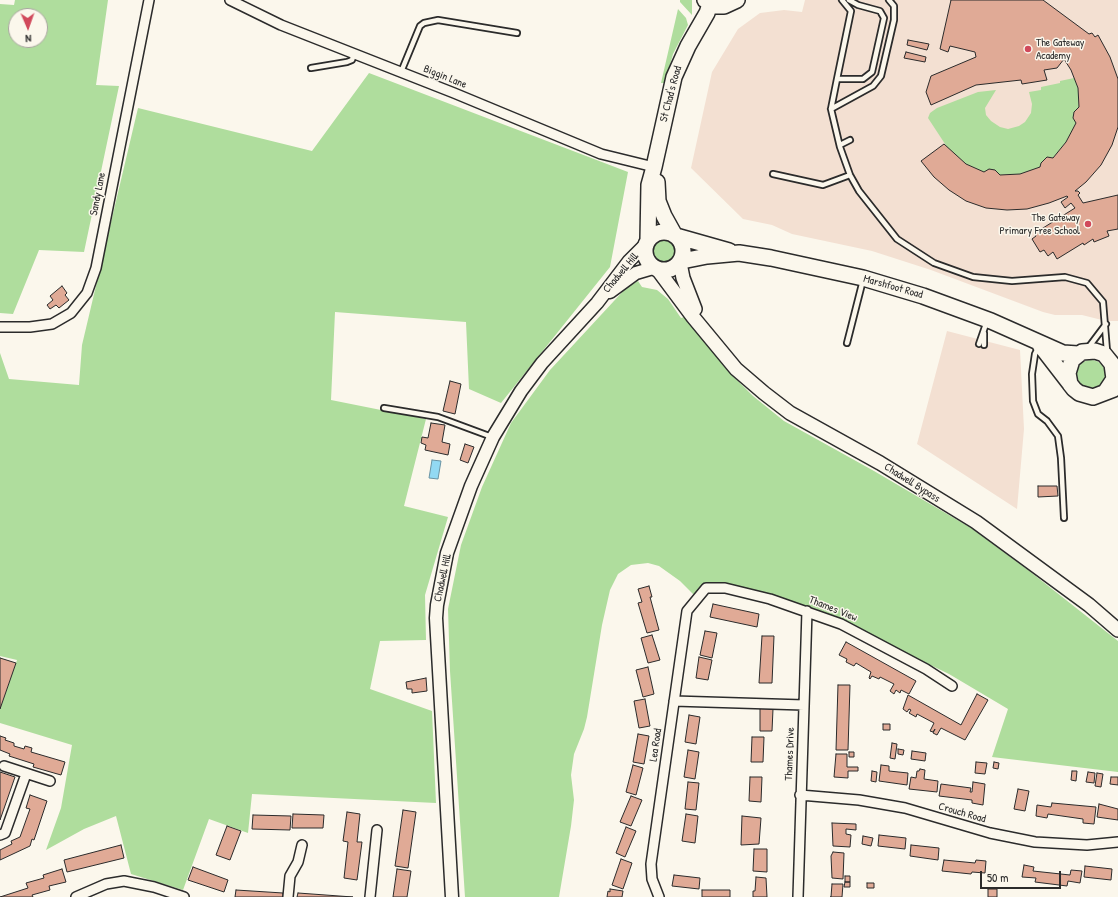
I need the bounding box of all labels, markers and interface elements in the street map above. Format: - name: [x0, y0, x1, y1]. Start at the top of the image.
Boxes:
- north arrow: [8, 8, 48, 48]
- text: N: [25, 32, 32, 46]
- place label: The Gateway Academy: [1036, 36, 1084, 62]
- marker: The Gateway Academy: [1023, 44, 1033, 54]
- street label: Biggin Lane: [421, 62, 469, 92]
- street label: St Chad's Road: [657, 65, 685, 123]
- street label: Sandy Lane: [87, 171, 109, 217]
- place label: The Gateway Primary Free School: [999, 211, 1080, 237]
- marker: The Gateway Primary Free School: [1083, 219, 1093, 229]
- street label: Chadwell Hill: [600, 250, 642, 296]
- street label: Marshfoot Road: [862, 272, 924, 302]
- street label: Chadwell Bypass: [881, 461, 943, 505]
- street label: Chadwell Hill: [432, 553, 454, 603]
- street label: Thames View: [807, 593, 859, 625]
- street label: Thames Drive: [782, 727, 798, 781]
- street label: Lea Road: [647, 728, 665, 762]
- street label: Crouch Road: [937, 800, 987, 826]
- scale bar: [982, 863, 1063, 889]
- text: 50 m: [987, 869, 1008, 886]

